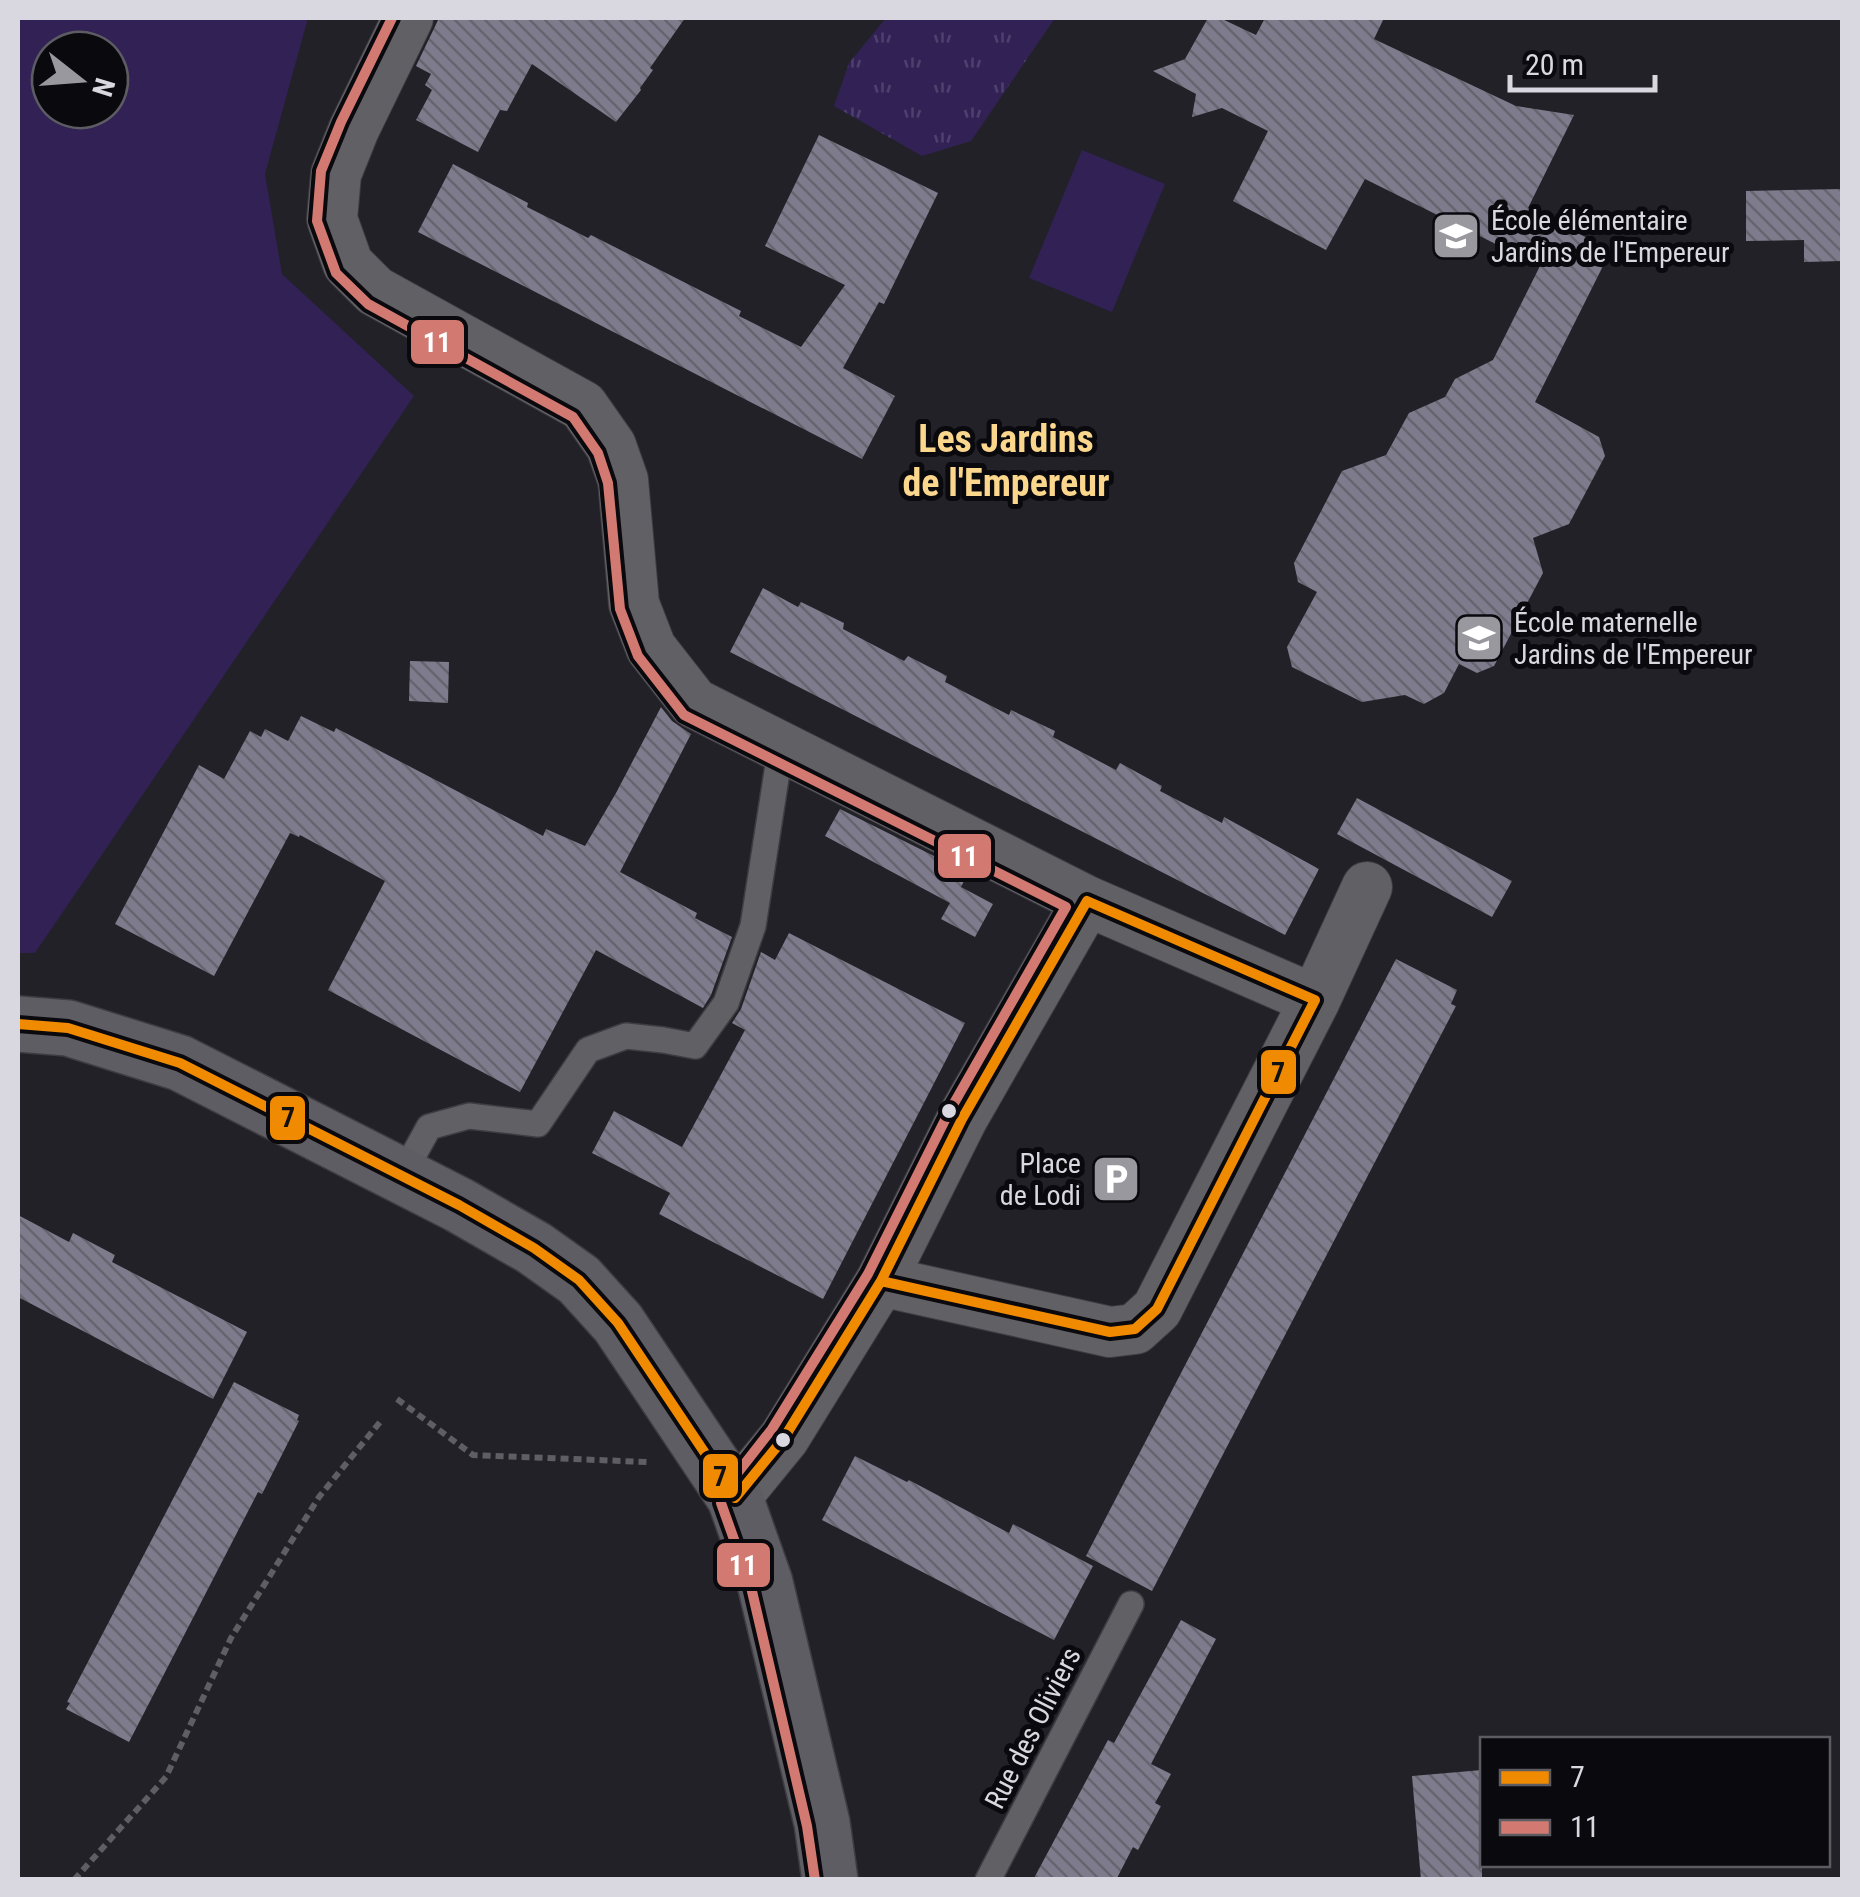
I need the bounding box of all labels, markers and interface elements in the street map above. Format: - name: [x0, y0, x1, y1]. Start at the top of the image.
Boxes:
- north arrow: [30, 30, 130, 130]
- scale bar: [1510, 30, 1655, 92]
- text: 20 m: [1525, 47, 1584, 82]
- text: N: [85, 74, 122, 100]
- place label: École élémentaire Jardins de l'Empereur: [1491, 204, 1729, 269]
- school or university icon: École élémentaire Jardins de l'Empereur: [1430, 210, 1482, 262]
- line badge: 11: [409, 318, 466, 366]
- text: 11: [423, 326, 451, 359]
- district label: Les Jardins de l'Empereur: [903, 417, 1110, 505]
- place label: École maternelle Jardins de l'Empereur: [1514, 606, 1752, 671]
- school or university icon: École maternelle Jardins de l'Empereur: [1453, 612, 1505, 664]
- line badge: 11: [936, 832, 993, 880]
- text: 11: [950, 840, 978, 873]
- line badge: 7: [1259, 1048, 1298, 1096]
- text: 7: [1271, 1056, 1285, 1089]
- line badge: 7: [268, 1094, 307, 1142]
- text: 7: [281, 1101, 295, 1134]
- unlabelled marker: [939, 1101, 959, 1121]
- place label: Place de Lodi: [1000, 1147, 1081, 1212]
- parking icon: Place de Lodi: [1090, 1153, 1142, 1205]
- unlabelled marker: [773, 1430, 793, 1450]
- line badge: 7: [701, 1452, 740, 1500]
- text: 7: [713, 1460, 727, 1493]
- line badge: 11: [715, 1541, 772, 1589]
- text: 11: [729, 1549, 757, 1582]
- street label: Rue des Oliviers: [978, 1642, 1088, 1814]
- legend: [1480, 1737, 1830, 1867]
- text: 7: [1570, 1759, 1585, 1794]
- text: 11: [1570, 1809, 1600, 1844]

